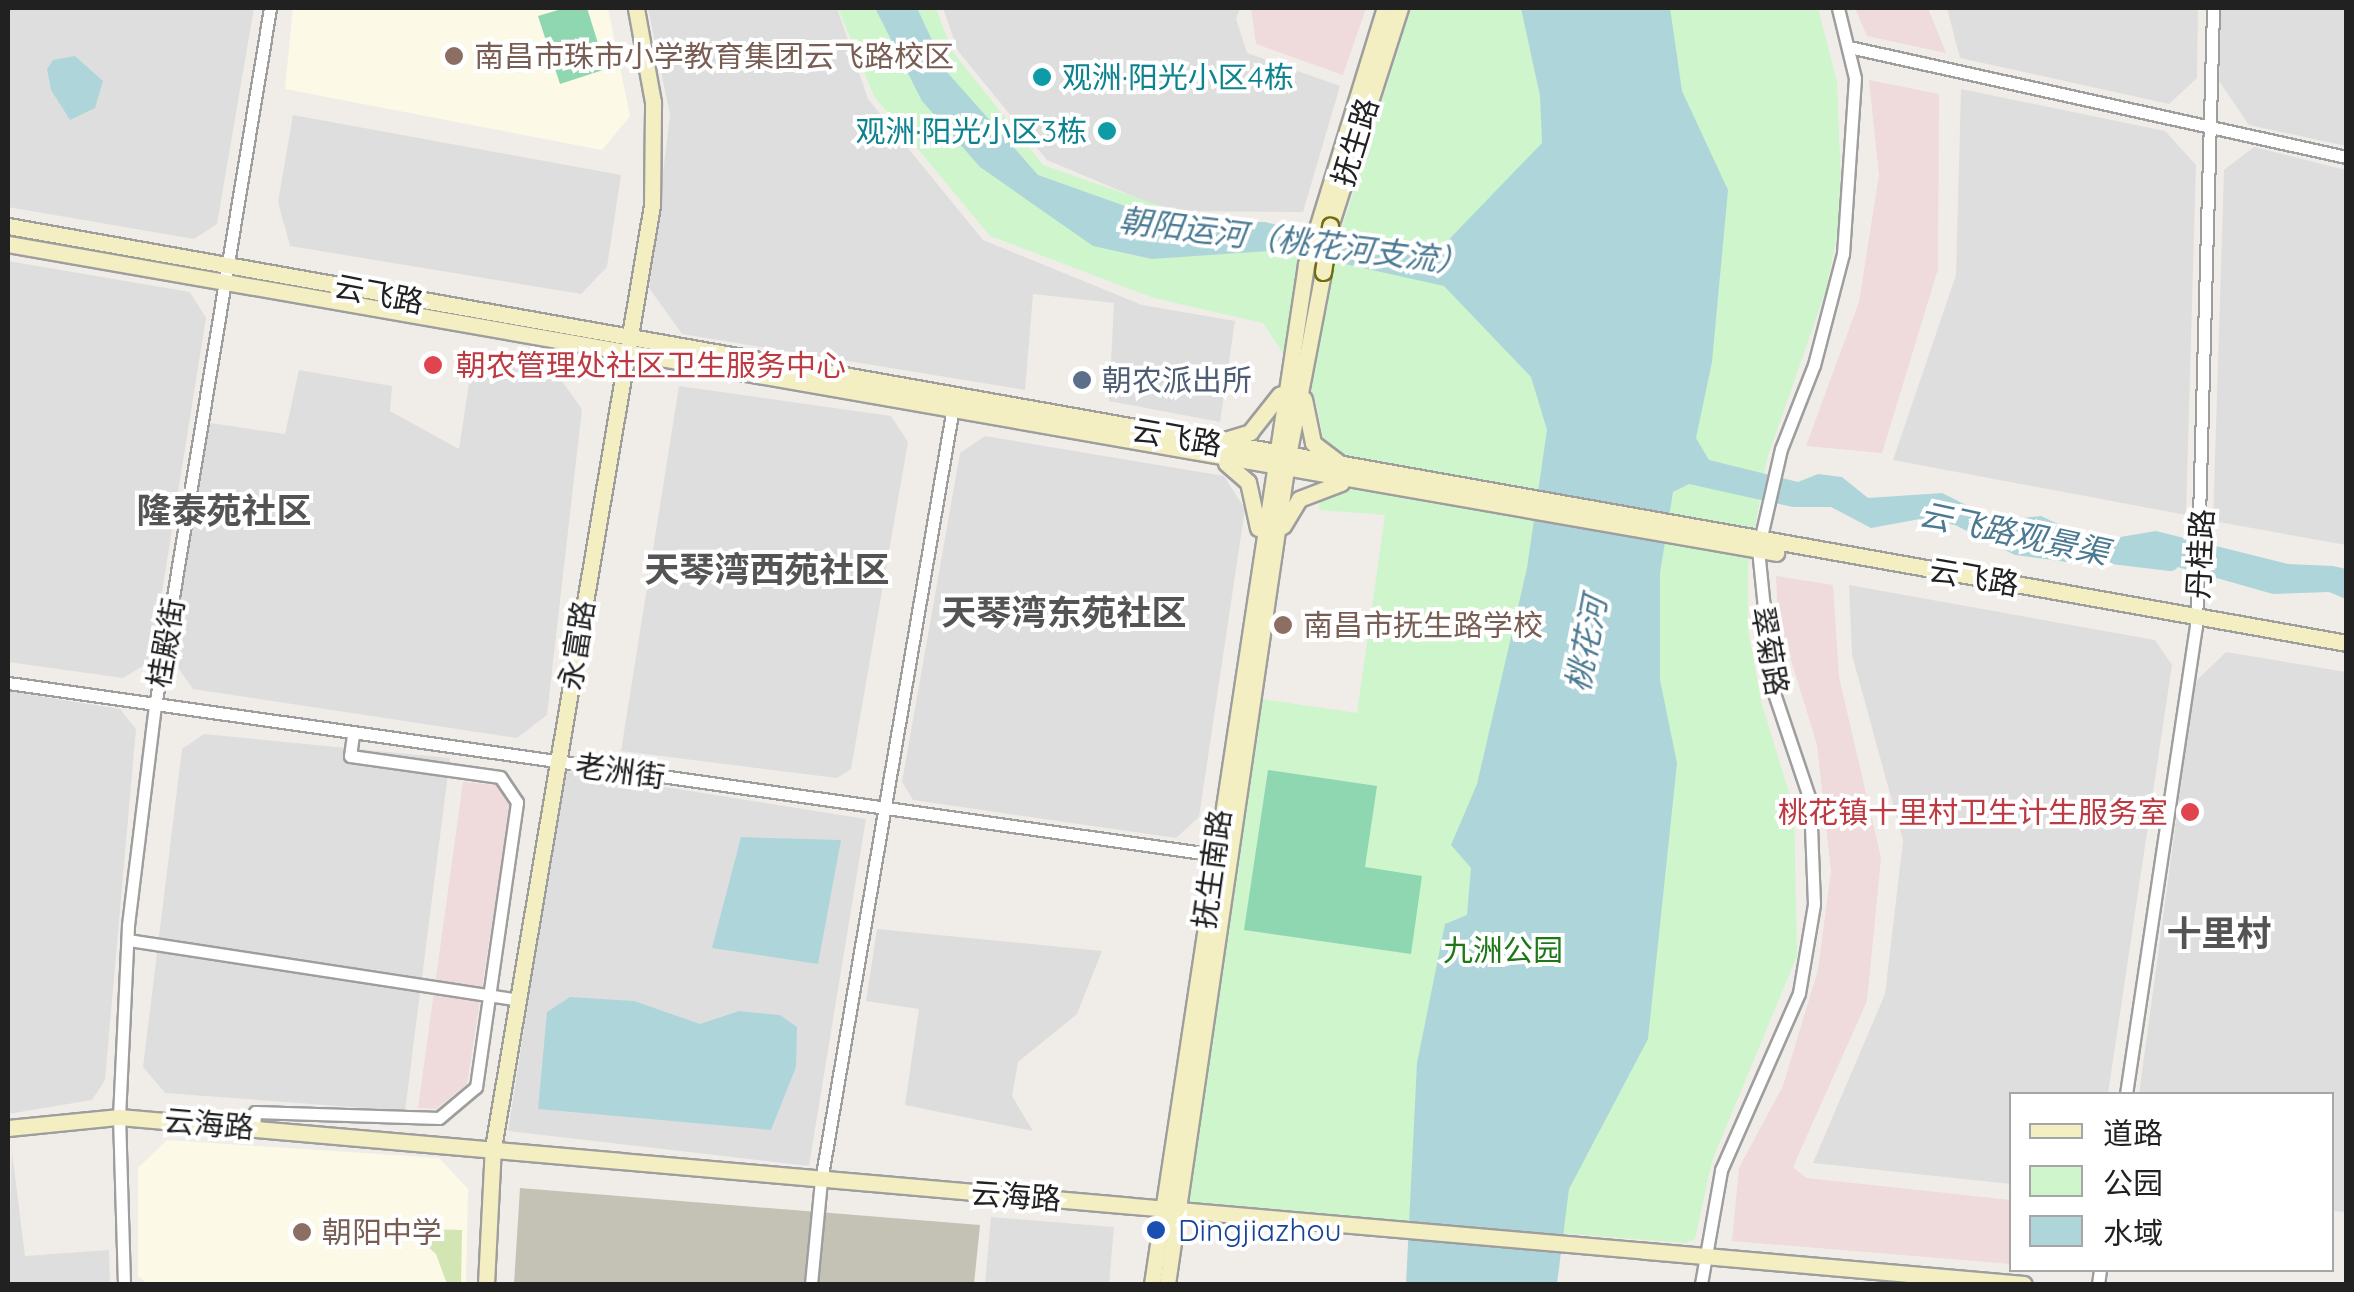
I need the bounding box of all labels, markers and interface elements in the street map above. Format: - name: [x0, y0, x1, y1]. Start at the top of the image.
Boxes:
- place label: 南昌市珠市小学教育集团云飞路校区: [474, 38, 954, 74]
- marker: 南昌市珠市小学教育集团云飞路校区: [443, 45, 465, 67]
- place label: 观洲·阳光小区4栋: [1062, 59, 1294, 95]
- marker: 观洲·阳光小区4栋: [1031, 66, 1053, 88]
- street label: 抚生路: [1325, 94, 1385, 190]
- place label: 观洲·阳光小区3栋: [855, 113, 1087, 149]
- marker: 观洲·阳光小区3栋: [1096, 120, 1118, 142]
- water label: 朝阳运河（桃花河支流）: [1117, 200, 1471, 282]
- street label: 云飞路: [331, 268, 427, 320]
- place label: 朝农管理处社区卫生服务中心: [456, 347, 846, 383]
- marker: 朝农管理处社区卫生服务中心: [420, 352, 446, 378]
- place label: 朝农派出所: [1102, 362, 1252, 398]
- marker: 朝农派出所: [1071, 369, 1093, 391]
- street label: 云飞路: [1130, 411, 1224, 463]
- district label: 隆泰苑社区: [137, 489, 311, 531]
- water label: 云飞路观景渠: [1916, 494, 2112, 572]
- street label: 丹桂路: [2180, 508, 2220, 600]
- district label: 天琴湾西苑社区: [645, 548, 889, 590]
- street label: 云飞路: [1927, 551, 2021, 603]
- district label: 天琴湾东苑社区: [942, 591, 1186, 633]
- water label: 桃花河: [1558, 593, 1614, 695]
- street label: 桂殿街: [140, 596, 192, 690]
- street label: 永富路: [552, 598, 602, 692]
- street label: 翠菊路: [1744, 604, 1796, 698]
- place label: 南昌市抚生路学校: [1303, 607, 1543, 643]
- marker: 南昌市抚生路学校: [1272, 614, 1294, 636]
- street label: 老洲街: [573, 747, 667, 795]
- place label: 桃花镇十里村卫生计生服务室: [1778, 794, 2168, 830]
- marker: 桃花镇十里村卫生计生服务室: [2177, 799, 2203, 825]
- street label: 抚生南路: [1186, 807, 1238, 931]
- district label: 十里村: [2167, 912, 2271, 954]
- park label: 九洲公园: [1443, 932, 1563, 968]
- legend: [2009, 1092, 2334, 1272]
- street label: 云海路: [163, 1102, 255, 1146]
- text: 道路: [2103, 1114, 2163, 1152]
- text: 公园: [2103, 1164, 2163, 1202]
- street label: 云海路: [970, 1175, 1062, 1217]
- place label: Dingjiazhou: [1178, 1212, 1342, 1248]
- place label: 朝阳中学: [322, 1214, 442, 1250]
- text: 水域: [2103, 1214, 2163, 1252]
- marker: Dingjiazhou: [1143, 1217, 1169, 1243]
- marker: 朝阳中学: [291, 1221, 313, 1243]

